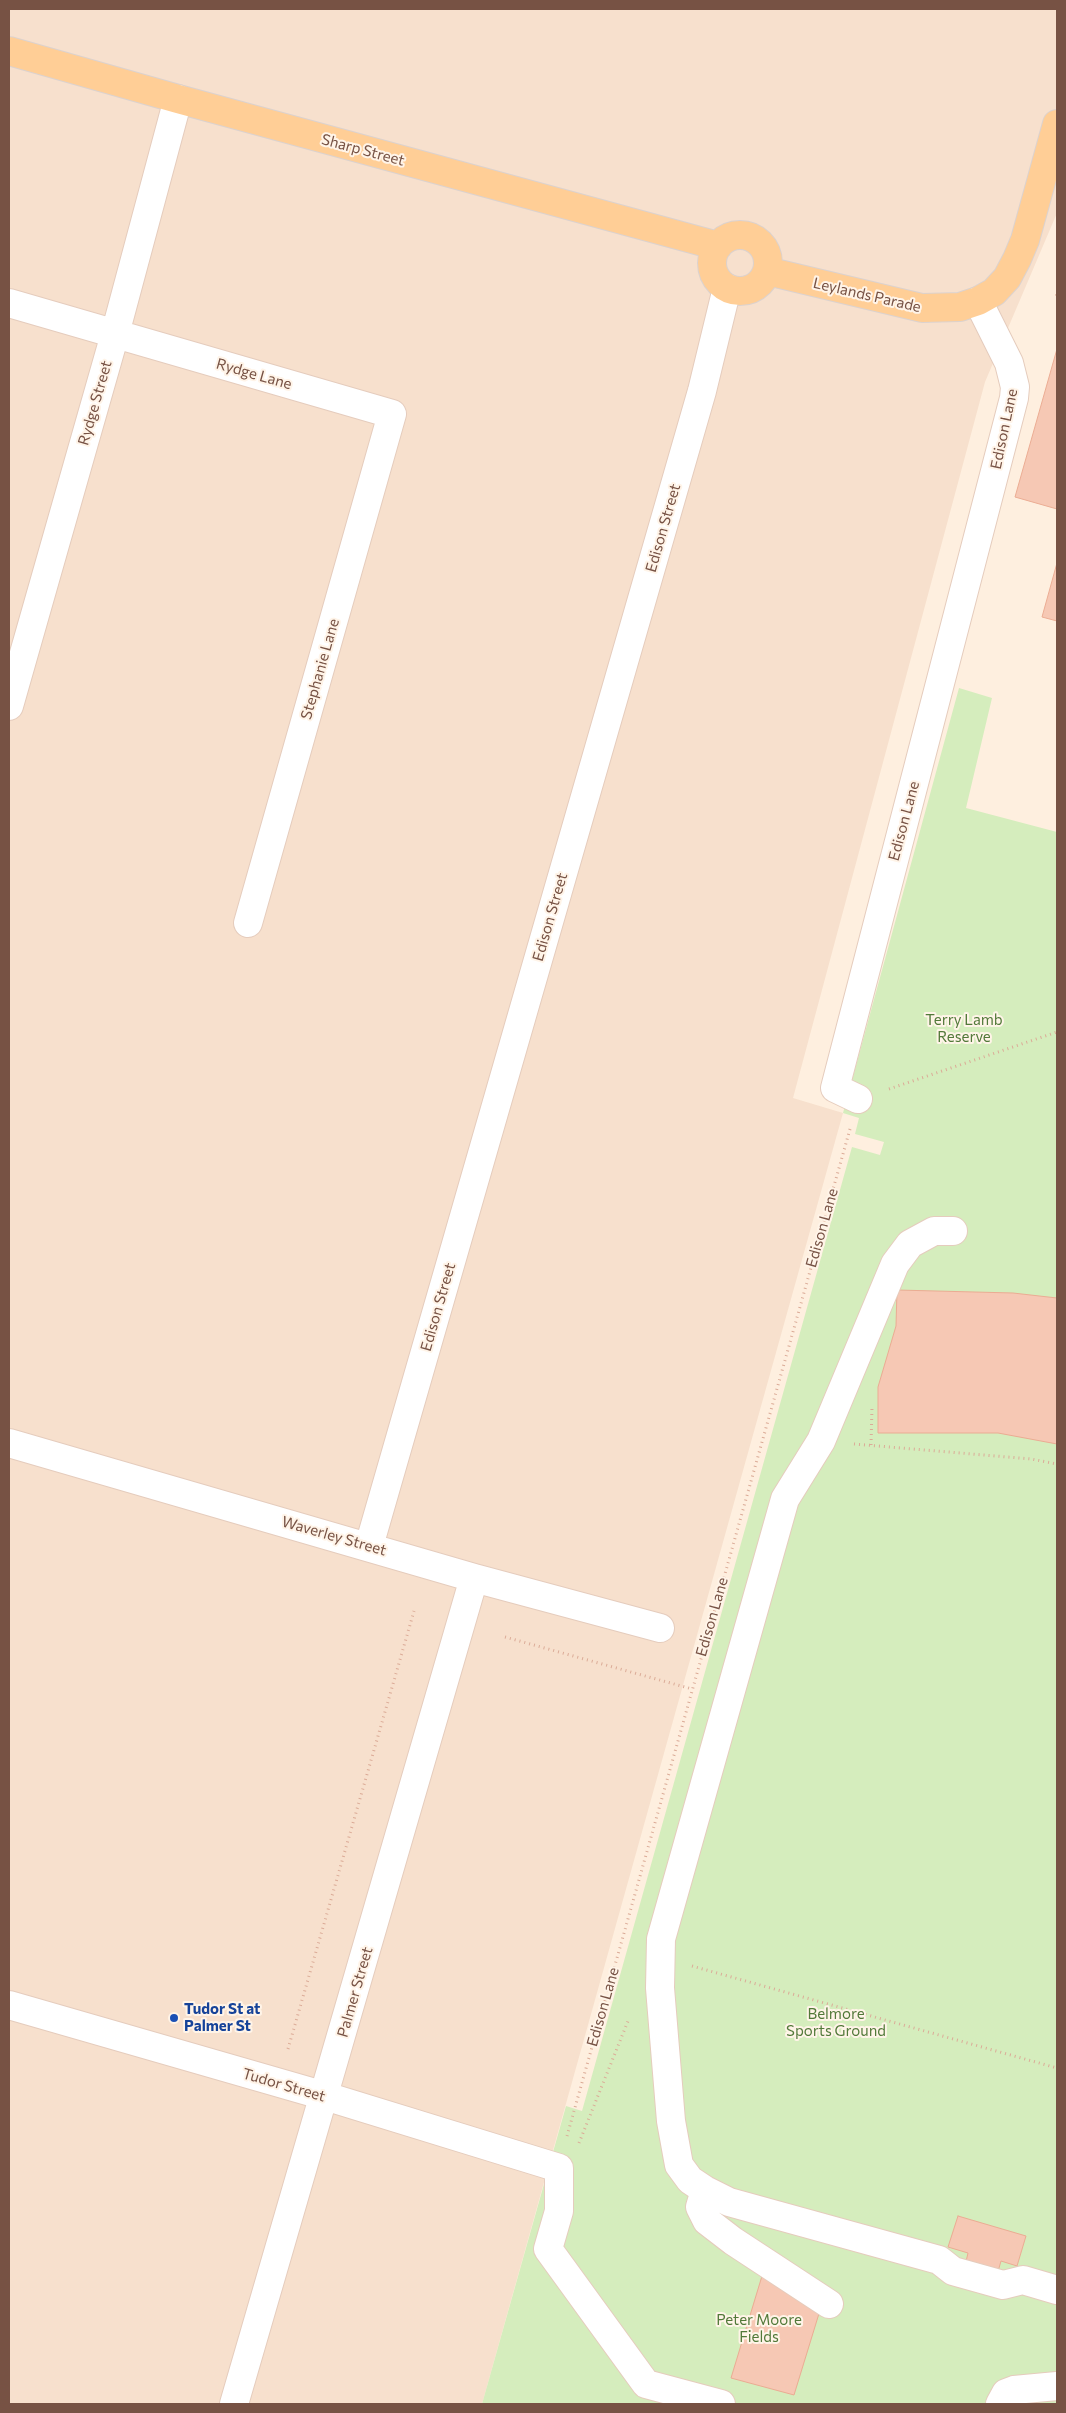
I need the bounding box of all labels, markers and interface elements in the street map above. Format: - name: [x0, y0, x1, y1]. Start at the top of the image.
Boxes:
- street label: Sharp Street: [319, 130, 407, 170]
- street label: Leylands Parade: [811, 274, 923, 316]
- street label: Rydge Lane: [214, 355, 294, 393]
- street label: Rydge Street: [74, 359, 116, 447]
- street label: Edison Lane: [987, 387, 1021, 471]
- street label: Edison Street: [642, 482, 684, 574]
- street label: Stephanie Lane: [297, 616, 343, 722]
- street label: Edison Lane: [885, 779, 923, 863]
- street label: Edison Street: [529, 871, 571, 963]
- park label: Terry Lamb Reserve: [925, 1011, 1003, 1046]
- street label: Edison Lane: [802, 1186, 842, 1270]
- street label: Edison Street: [417, 1261, 459, 1353]
- street label: Waverley Street: [280, 1512, 388, 1560]
- street label: Edison Lane: [692, 1575, 732, 1659]
- street label: Palmer Street: [333, 1945, 377, 2039]
- street label: Edison Lane: [583, 1965, 623, 2049]
- place label: Tudor St at Palmer St: [184, 2000, 260, 2035]
- park label: Belmore Sports Ground: [786, 2005, 886, 2040]
- marker: Tudor St at Palmer St: [168, 2012, 180, 2024]
- street label: Tudor Street: [240, 2065, 328, 2105]
- park label: Peter Moore Fields: [716, 2311, 802, 2346]

